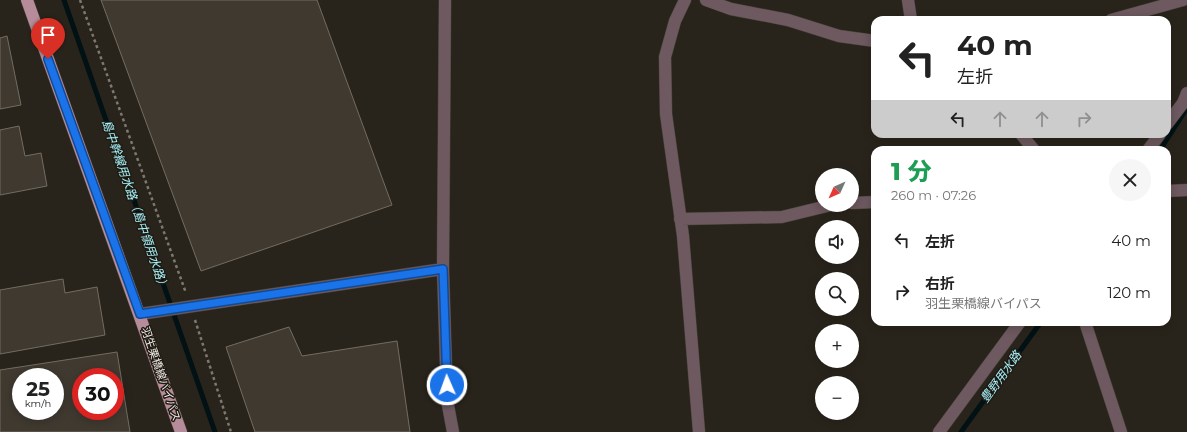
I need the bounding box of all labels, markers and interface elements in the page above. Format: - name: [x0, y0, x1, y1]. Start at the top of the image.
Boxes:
- pin: [31, 18, 65, 59]
- icon: arrive: [37, 24, 59, 46]
- text: 40 m: [957, 28, 1033, 62]
- icon: left: [891, 32, 943, 84]
- text: 左折: [957, 66, 993, 88]
- icon: left: [947, 108, 969, 130]
- icon: ahead: [989, 108, 1011, 130]
- icon: ahead: [1031, 108, 1053, 130]
- icon: right: [1073, 108, 1095, 130]
- water label: 島中幹線用水路（島中領用水路）: [99, 117, 172, 292]
- text: 1 分: [891, 157, 932, 186]
- button: close: [1109, 159, 1151, 201]
- north arrow: [815, 168, 859, 212]
- map controls: [815, 168, 859, 420]
- text: 260 m · 07:26: [891, 187, 976, 203]
- button: sound: [815, 220, 859, 264]
- icon: left: [891, 229, 913, 251]
- text: 40 m: [1111, 231, 1151, 250]
- text: 左折: [925, 232, 955, 251]
- button: search: [815, 272, 859, 316]
- text: 右折: [925, 274, 955, 293]
- icon: right: [891, 281, 913, 303]
- text: 120 m: [1107, 283, 1151, 302]
- text: 羽生栗橋線バイパス: [925, 295, 1042, 311]
- button: +: [815, 324, 859, 368]
- street label: 羽生栗橋線バイパス: [138, 325, 184, 423]
- water label: 豊野用水路: [977, 347, 1025, 405]
- position arrow: [426, 364, 468, 406]
- speed limit sign: 30: [72, 368, 124, 420]
- button: −: [815, 376, 859, 420]
- text: 25: [26, 377, 50, 401]
- text: km/h: [25, 397, 51, 410]

